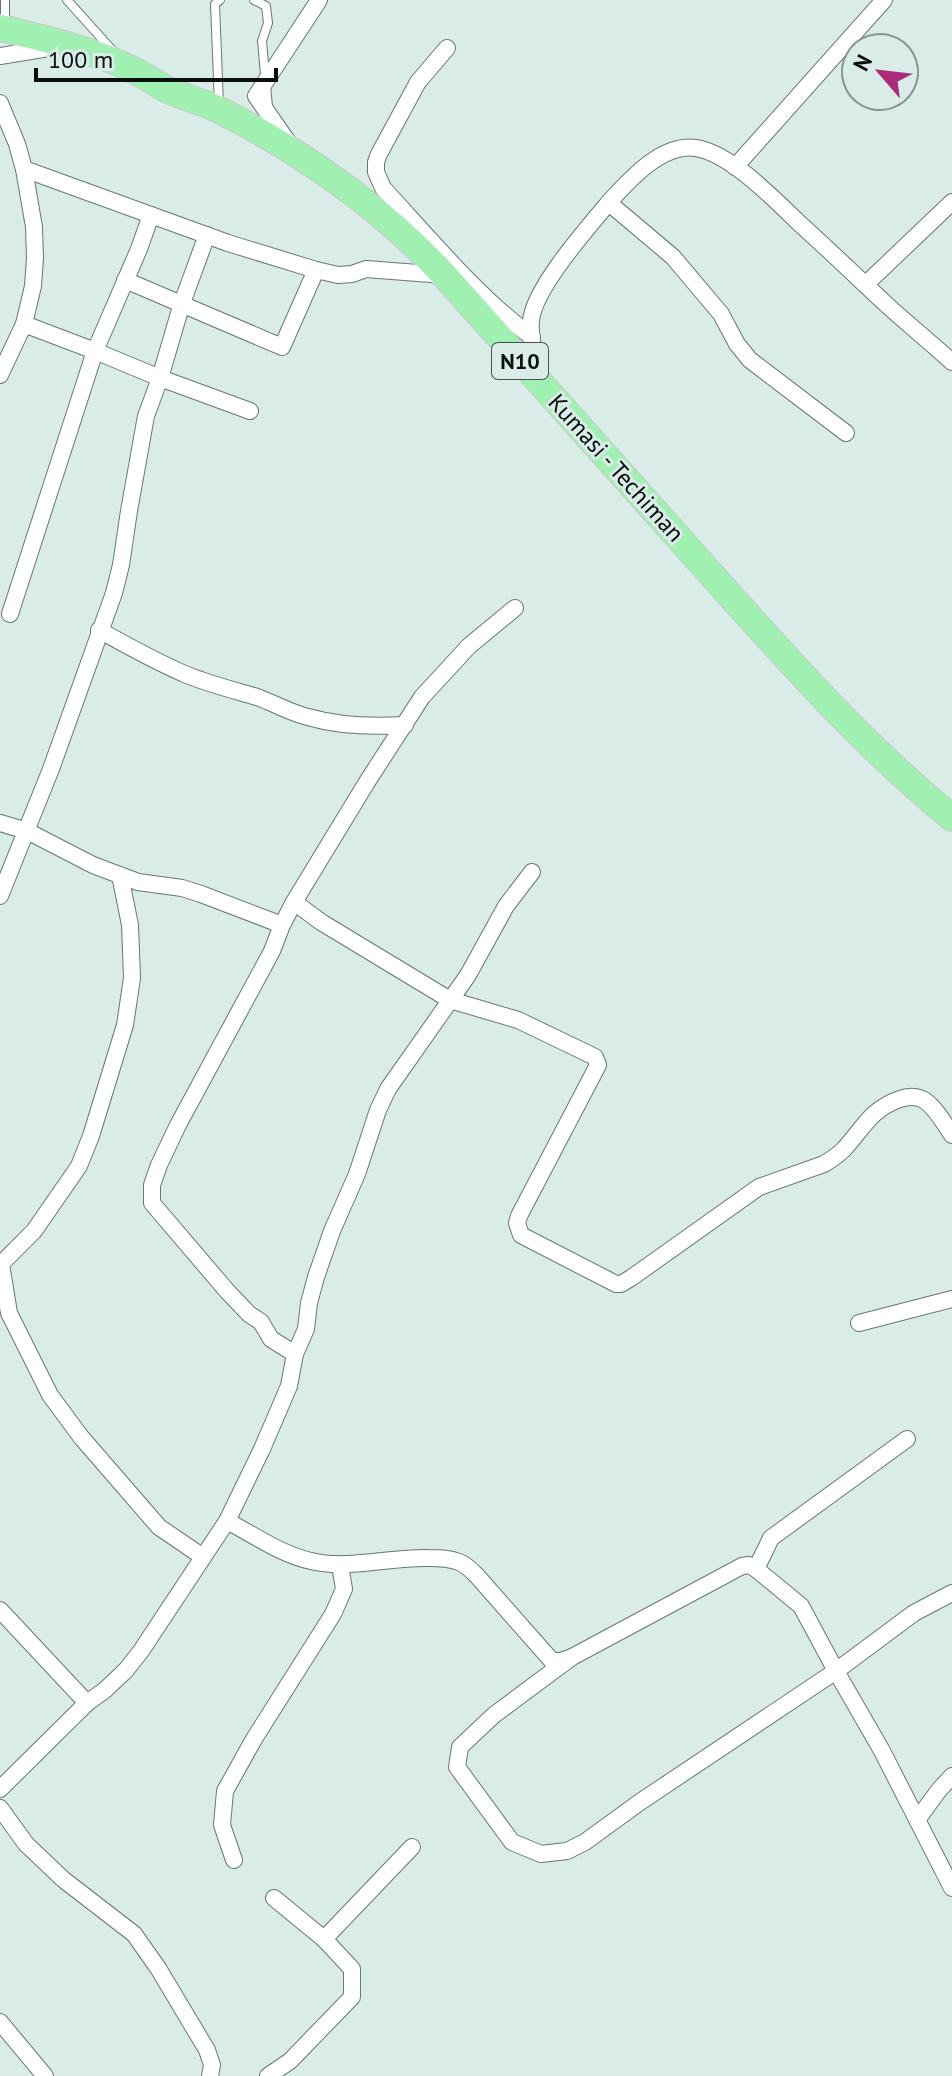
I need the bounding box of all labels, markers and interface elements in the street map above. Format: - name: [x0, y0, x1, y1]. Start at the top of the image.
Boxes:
- scale bar: [36, 32, 276, 82]
- north arrow: [840, 32, 920, 112]
- text: 100 m: [48, 44, 113, 75]
- text: N: [847, 50, 878, 76]
- road number: N10: [492, 343, 548, 379]
- street label: Kumasi - Techiman: [542, 387, 691, 548]

